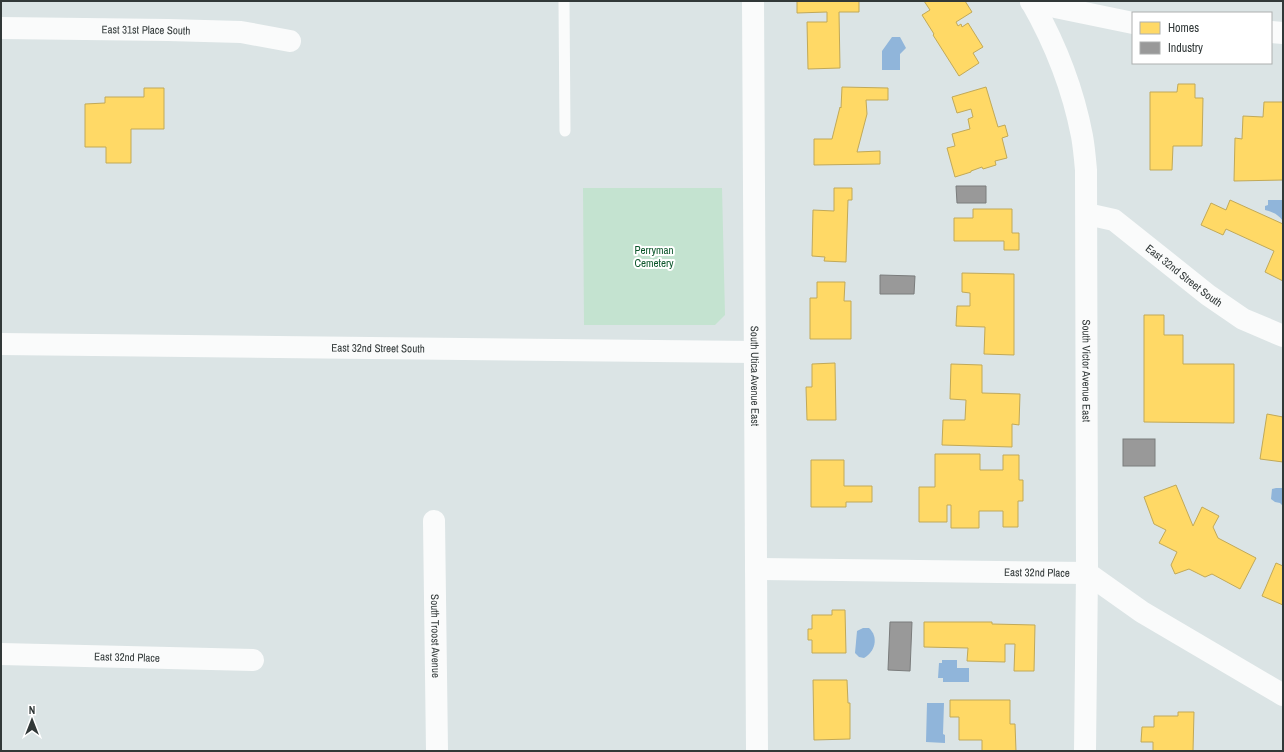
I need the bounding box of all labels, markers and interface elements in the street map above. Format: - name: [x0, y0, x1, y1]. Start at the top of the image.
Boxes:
- legend: [1132, 12, 1272, 64]
- text: Homes: [1168, 20, 1199, 36]
- street label: East 31st Place South: [101, 22, 191, 38]
- text: Industry: [1168, 40, 1203, 56]
- street label: East 32nd Street South: [1143, 241, 1225, 310]
- park label: Perryman Cemetery: [634, 243, 674, 270]
- street label: South Victor Avenue East: [1079, 319, 1094, 423]
- street label: South Utica Avenue East: [748, 326, 762, 427]
- street label: East 32nd Street South: [331, 341, 425, 356]
- street label: East 32nd Place: [1004, 565, 1070, 580]
- street label: South Troost Avenue: [428, 594, 443, 678]
- street label: East 32nd Place: [94, 649, 160, 665]
- north arrow: [12, 700, 52, 740]
- text: N: [29, 703, 35, 717]

